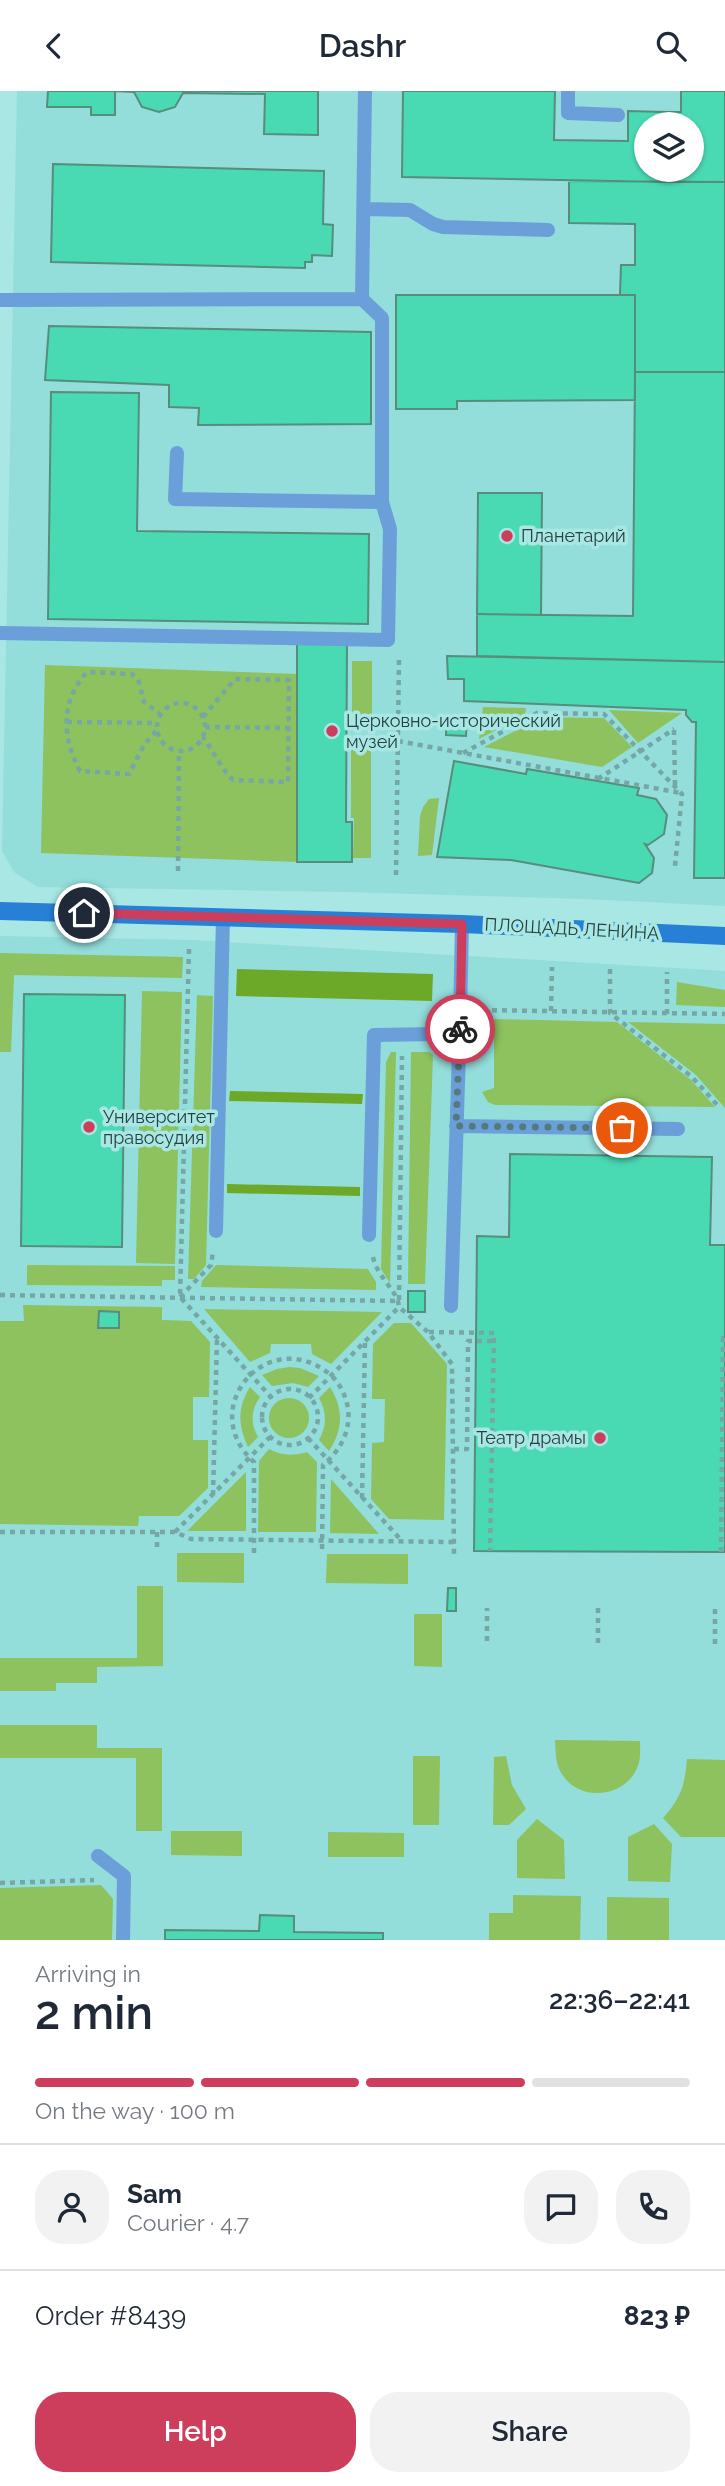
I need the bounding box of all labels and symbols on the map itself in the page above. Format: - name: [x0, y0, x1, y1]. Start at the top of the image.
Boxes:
- place label: Планетарий: [521, 525, 626, 546]
- marker: Планетарий: [499, 528, 515, 544]
- place label: Церковно-исторический музей: [346, 710, 561, 752]
- marker: Церковно-исторический музей: [324, 723, 340, 739]
- pin: [54, 883, 114, 943]
- street label: ПЛОЩАДЬ ЛЕНИНА: [484, 913, 660, 944]
- courier: [425, 994, 495, 1064]
- pin: [592, 1098, 652, 1158]
- place label: Университет правосудия: [103, 1106, 215, 1148]
- marker: Университет правосудия: [81, 1119, 97, 1135]
- place label: Театр драмы: [476, 1427, 586, 1448]
- marker: Театр драмы: [592, 1430, 608, 1446]

